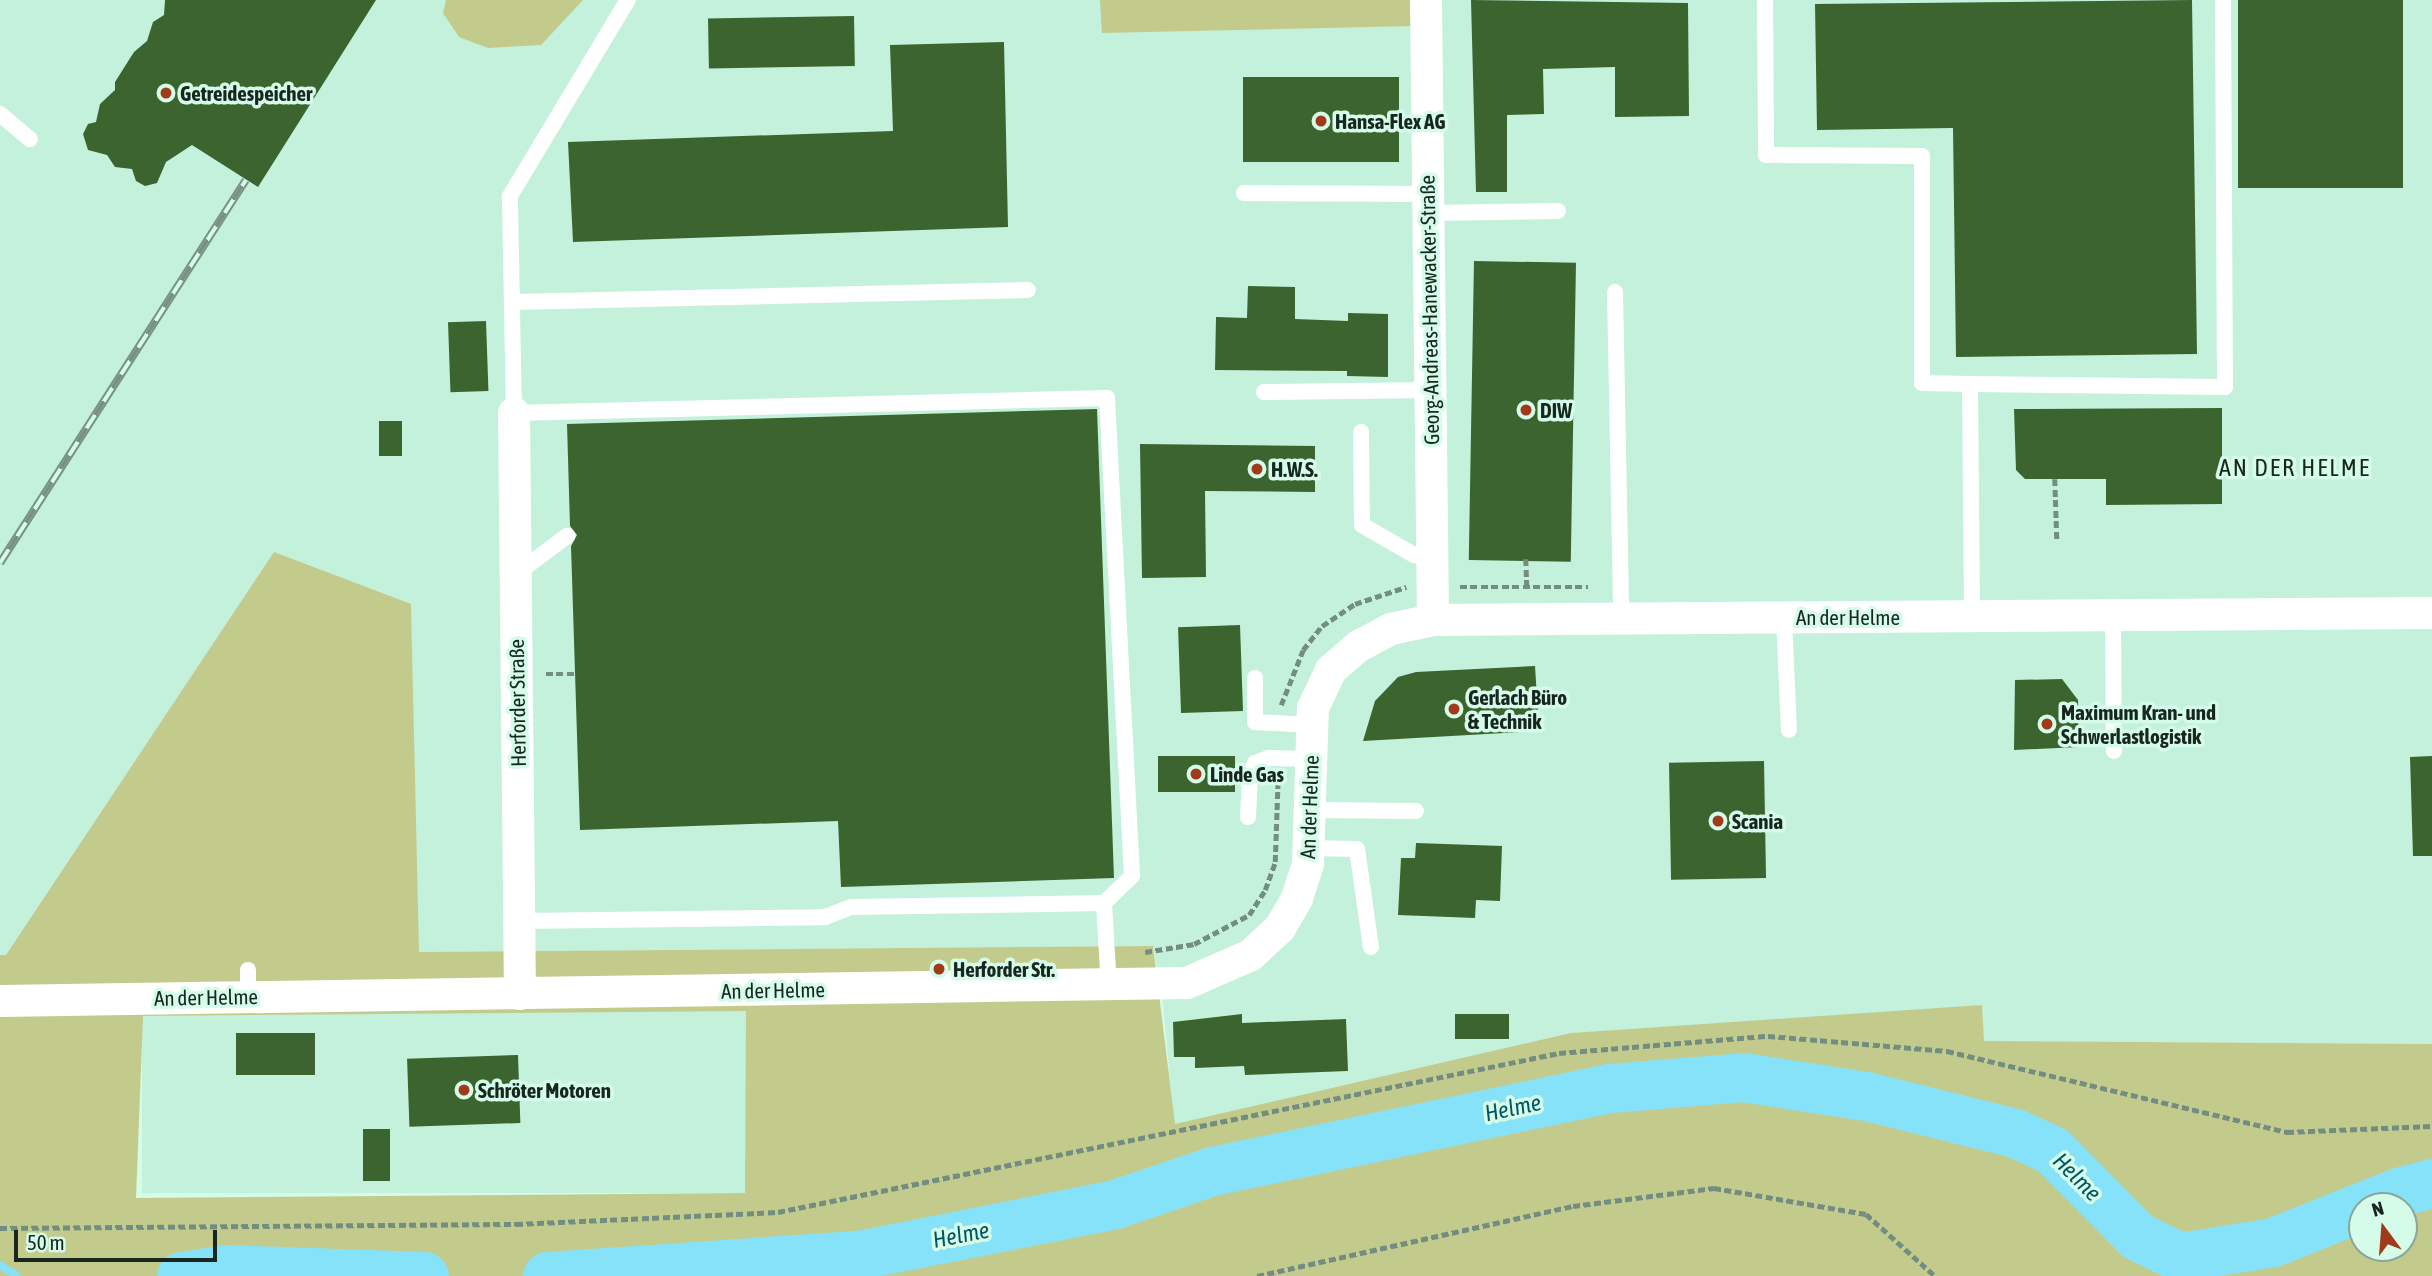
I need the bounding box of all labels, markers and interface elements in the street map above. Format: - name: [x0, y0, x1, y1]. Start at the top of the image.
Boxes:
- place label: Getreidespeicher: [180, 80, 312, 106]
- marker: Getreidespeicher: [158, 85, 174, 101]
- place label: Hansa-Flex AG: [1335, 108, 1446, 134]
- marker: Hansa-Flex AG: [1313, 113, 1329, 129]
- street label: Georg-Andreas-Hanewacker-Straße: [1414, 175, 1444, 445]
- place label: DIW: [1540, 397, 1572, 423]
- marker: DIW: [1518, 402, 1534, 418]
- district label: AN DER HELME: [2221, 454, 2369, 482]
- place label: H.W.S.: [1271, 456, 1318, 482]
- marker: H.W.S.: [1249, 461, 1265, 477]
- street label: An der Helme: [1796, 604, 1900, 630]
- street label: Herforder Straße: [503, 639, 531, 767]
- place label: Gerlach Büro & Technik: [1468, 684, 1567, 734]
- place label: Maximum Kran- und Schwerlastlogistik: [2061, 699, 2216, 749]
- marker: Gerlach Büro & Technik: [1446, 701, 1462, 717]
- marker: Maximum Kran- und Schwerlastlogistik: [2039, 716, 2055, 732]
- street label: An der Helme: [1295, 755, 1323, 859]
- place label: Linde Gas: [1210, 761, 1284, 787]
- marker: Linde Gas: [1188, 766, 1204, 782]
- place label: Scania: [1732, 808, 1783, 834]
- marker: Scania: [1710, 813, 1726, 829]
- place label: Herforder Str.: [953, 956, 1055, 982]
- marker: Herforder Str.: [931, 961, 947, 977]
- street label: An der Helme: [721, 976, 825, 1004]
- street label: An der Helme: [154, 983, 258, 1011]
- place label: Schröter Motoren: [478, 1077, 611, 1103]
- marker: Schröter Motoren: [456, 1082, 472, 1098]
- water label: Helme: [1482, 1089, 1544, 1127]
- water label: Helme: [2047, 1147, 2107, 1207]
- north arrow: [2348, 1192, 2418, 1262]
- text: N: [2369, 1197, 2386, 1221]
- scale bar: [18, 1216, 220, 1260]
- water label: Helme: [930, 1216, 992, 1254]
- text: 50 m: [27, 1230, 65, 1254]

